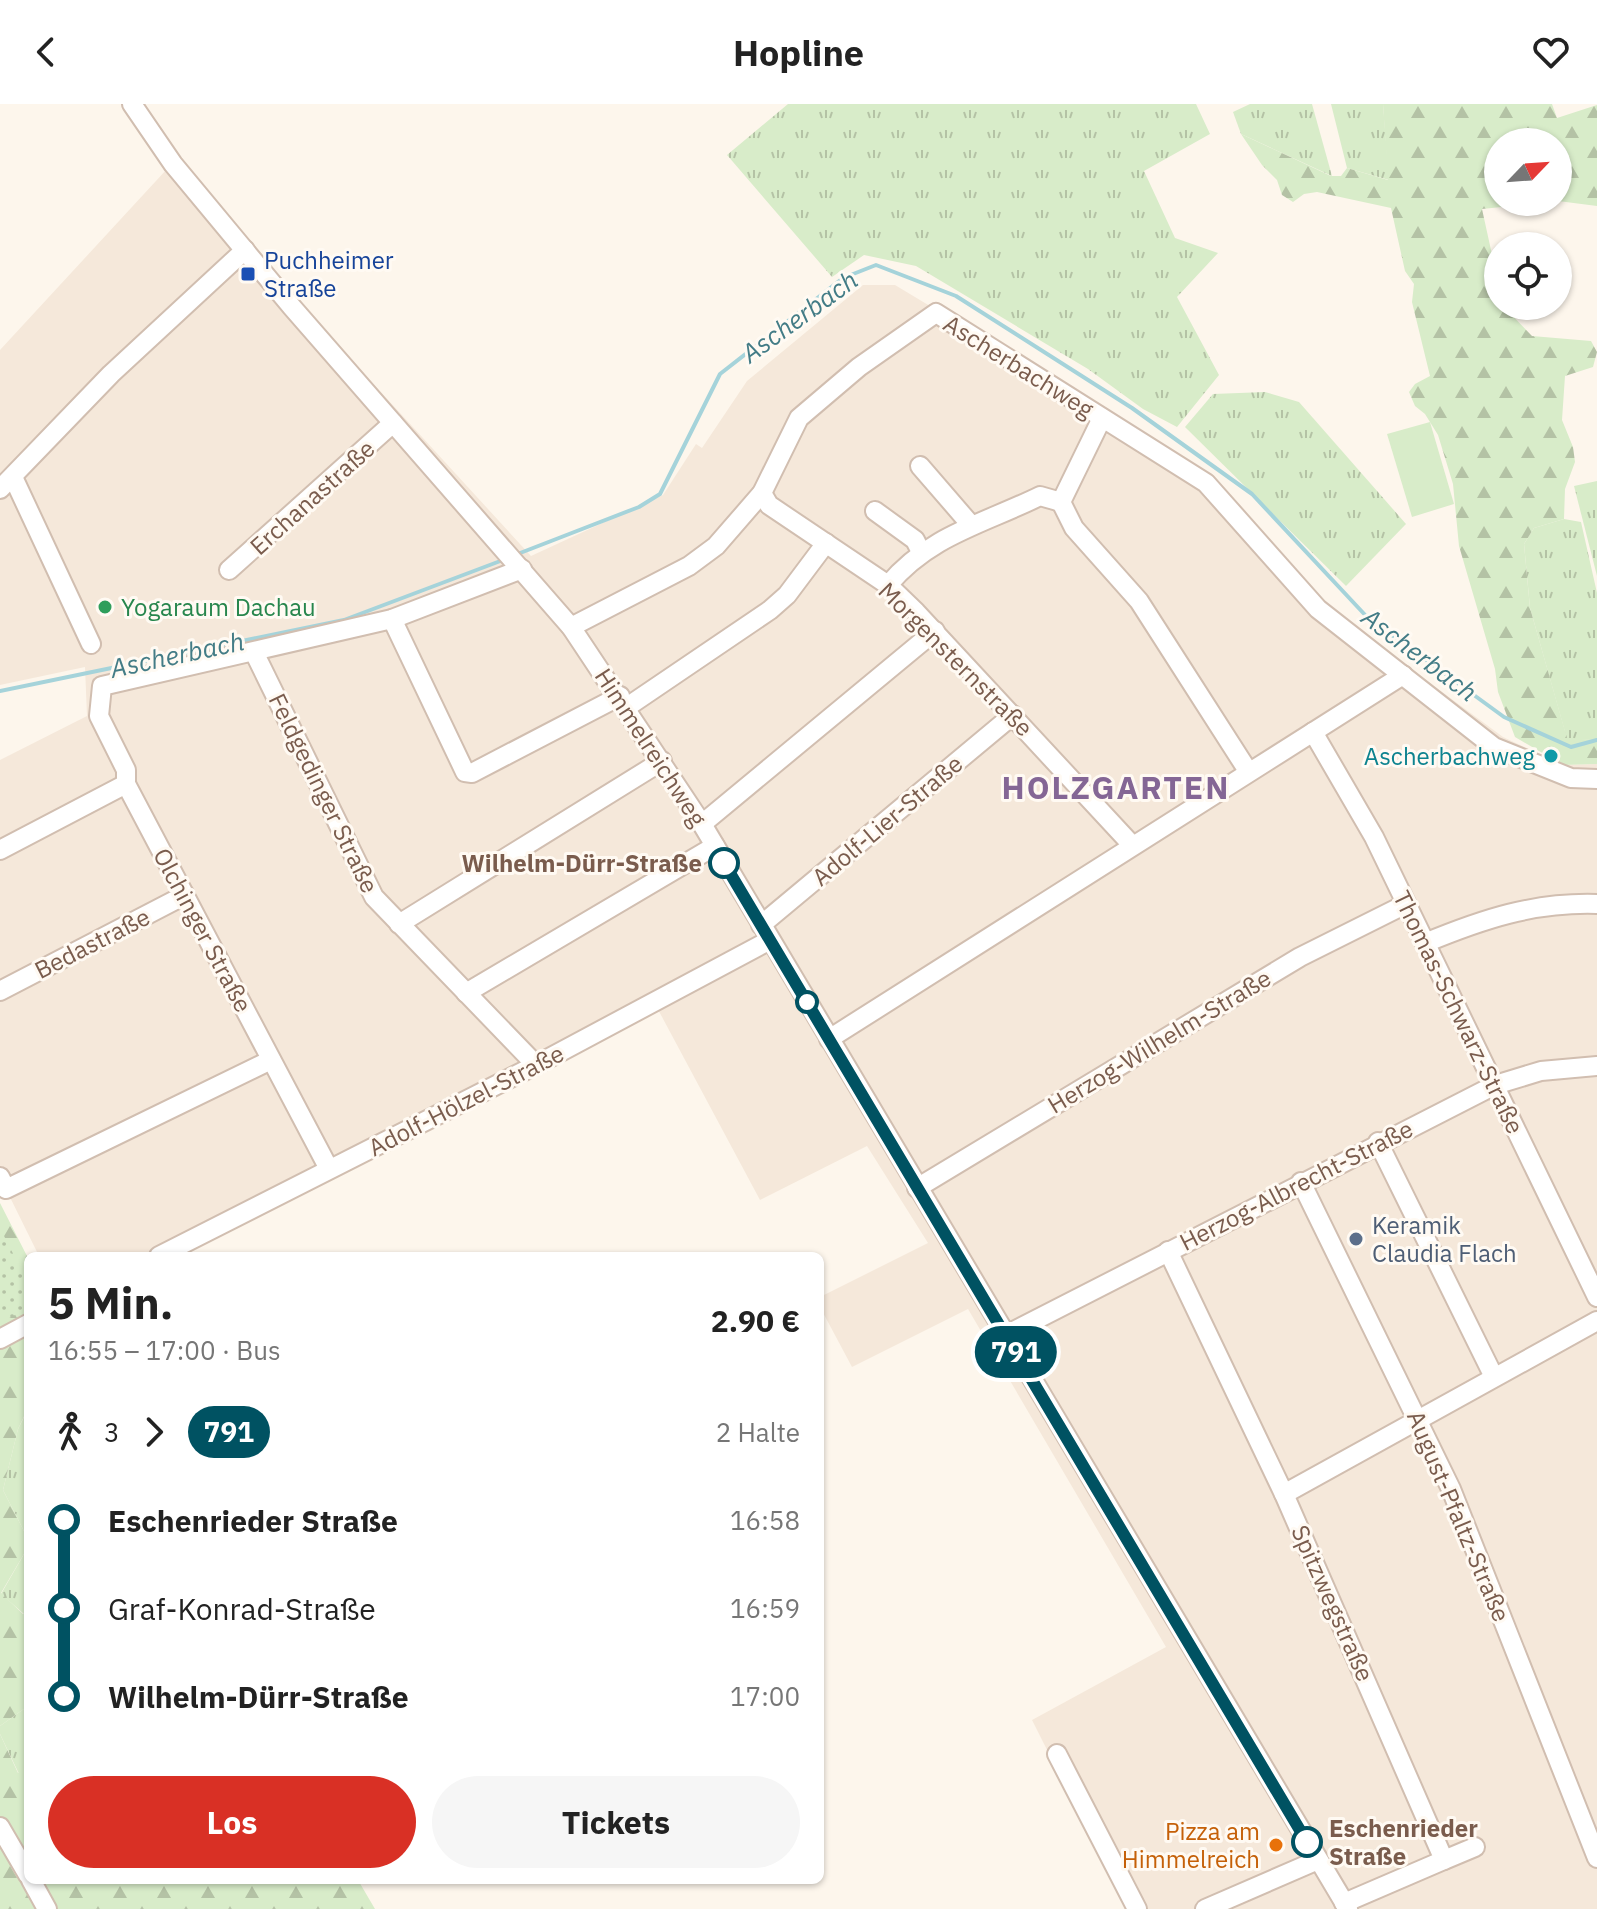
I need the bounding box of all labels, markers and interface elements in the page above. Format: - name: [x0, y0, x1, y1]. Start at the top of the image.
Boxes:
- text: Hopline: [733, 29, 864, 76]
- icon: back: [24, 30, 68, 74]
- icon: heart: [1529, 30, 1573, 74]
- north arrow: [1484, 128, 1572, 216]
- map controls: [1484, 128, 1572, 320]
- button: locate: [1484, 232, 1572, 320]
- place label: Puchheimer Straße: [264, 244, 394, 304]
- water label: Ascherbach: [733, 262, 864, 370]
- marker: Puchheimer Straße: [239, 265, 257, 283]
- street label: Ascherbachweg: [938, 307, 1100, 425]
- street label: Erchanastraße: [243, 432, 381, 562]
- street label: Morgensternstraße: [872, 575, 1040, 743]
- place label: Yogaraum Dachau: [121, 591, 316, 623]
- marker: Yogaraum Dachau: [96, 598, 114, 616]
- water label: Ascherbach: [1355, 599, 1485, 708]
- water label: Ascherbach: [106, 623, 247, 685]
- street label: Himmelreichweg: [588, 662, 714, 832]
- street label: Feldgedinger Straße: [262, 688, 386, 898]
- place label: Ascherbachweg: [1364, 740, 1535, 772]
- street label: Adolf-Lier-Straße: [805, 747, 969, 893]
- marker: Ascherbachweg: [1542, 747, 1560, 765]
- district label: HOLZGARTEN: [1002, 766, 1230, 808]
- street label: Olchinger Straße: [146, 842, 260, 1018]
- place label: Wilhelm-Dürr-Straße: [461, 847, 702, 879]
- marker: Wilhelm-Dürr-Straße: [709, 848, 739, 878]
- street label: Thomas-Schwarz-Straße: [1386, 885, 1532, 1139]
- street label: Bedastraße: [29, 900, 155, 986]
- street label: Herzog-Wilhelm-Straße: [1041, 962, 1277, 1120]
- unlabelled marker: [796, 991, 818, 1013]
- street label: Adolf-Hölzel-Straße: [363, 1037, 569, 1163]
- street label: Herzog-Albrecht-Straße: [1174, 1112, 1418, 1258]
- place label: Keramik Claudia Flach: [1372, 1209, 1517, 1269]
- marker: Keramik Claudia Flach: [1347, 1230, 1365, 1248]
- text: 5 Min.: [48, 1274, 173, 1331]
- text: 2.90 €: [711, 1301, 800, 1340]
- line badge: 791: [970, 1326, 1062, 1378]
- text: 16:55 – 17:00 · Bus: [48, 1333, 281, 1367]
- text: 791: [991, 1333, 1041, 1370]
- street label: August-Pfaltz-Straße: [1400, 1406, 1518, 1626]
- icon: walk: [48, 1410, 92, 1454]
- icon: forward: [132, 1410, 176, 1454]
- text: 791: [204, 1413, 254, 1450]
- text: 3: [104, 1415, 120, 1449]
- text: 2 Halte: [716, 1415, 800, 1449]
- text: Eschenrieder Straße: [108, 1501, 398, 1540]
- text: 16:58: [730, 1503, 800, 1537]
- street label: Spitzwegstraße: [1284, 1520, 1382, 1686]
- text: Graf-Konrad-Straße: [108, 1589, 376, 1628]
- text: 16:59: [730, 1591, 800, 1625]
- text: Wilhelm-Dürr-Straße: [108, 1677, 409, 1716]
- text: 17:00: [730, 1679, 800, 1713]
- button: Los: [48, 1776, 416, 1868]
- button: Tickets: [432, 1776, 800, 1868]
- place label: Eschenrieder Straße: [1329, 1812, 1478, 1872]
- place label: Pizza am Himmelreich: [1122, 1815, 1260, 1875]
- marker: Eschenrieder Straße: [1292, 1827, 1322, 1857]
- marker: Pizza am Himmelreich: [1267, 1836, 1285, 1854]

